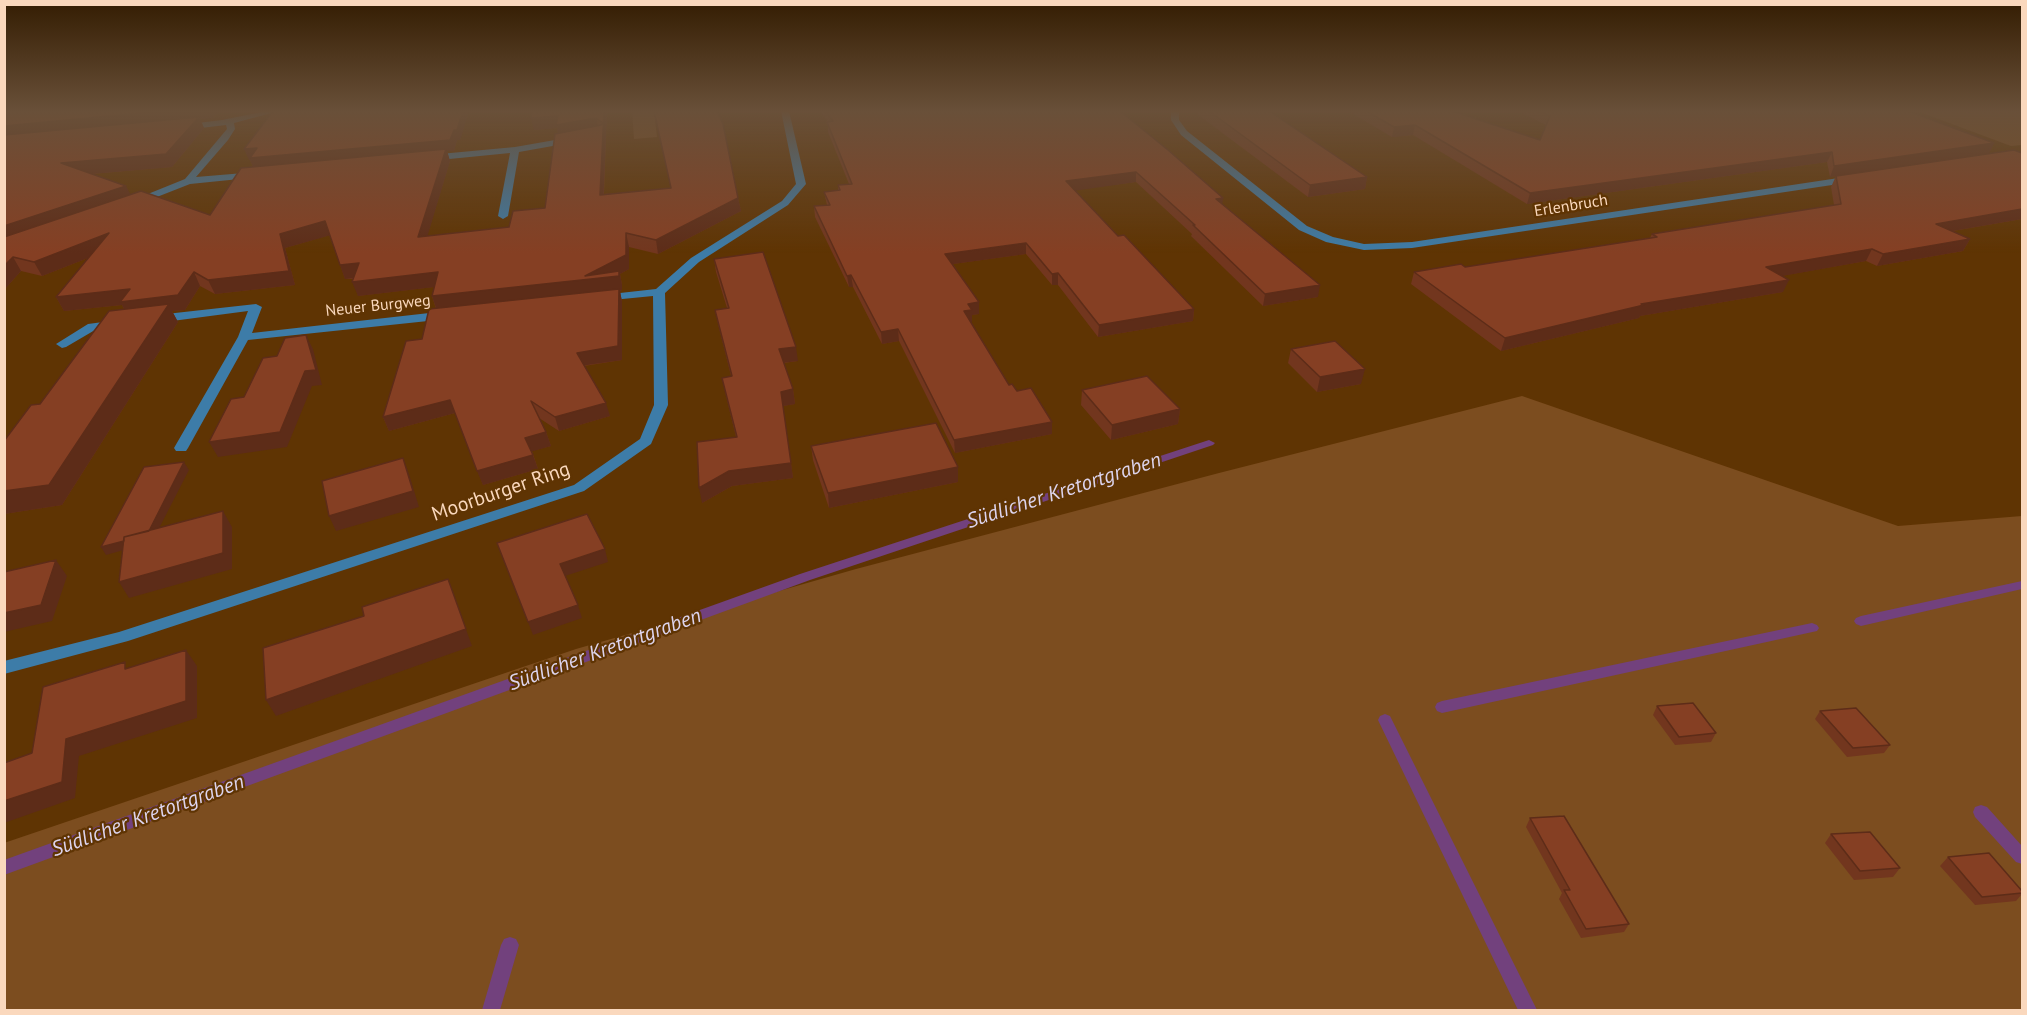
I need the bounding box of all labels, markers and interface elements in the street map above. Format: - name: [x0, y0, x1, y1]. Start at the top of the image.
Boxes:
- street label: Erlenbruch: [1533, 191, 1609, 221]
- street label: Neuer Burgweg: [325, 291, 431, 321]
- water label: Südlicher Kretortgraben: [963, 448, 1165, 534]
- street label: Moorburger Ring: [429, 457, 573, 527]
- water label: Südlicher Kretortgraben: [505, 603, 705, 697]
- water label: Südlicher Kretortgraben: [48, 769, 248, 863]

